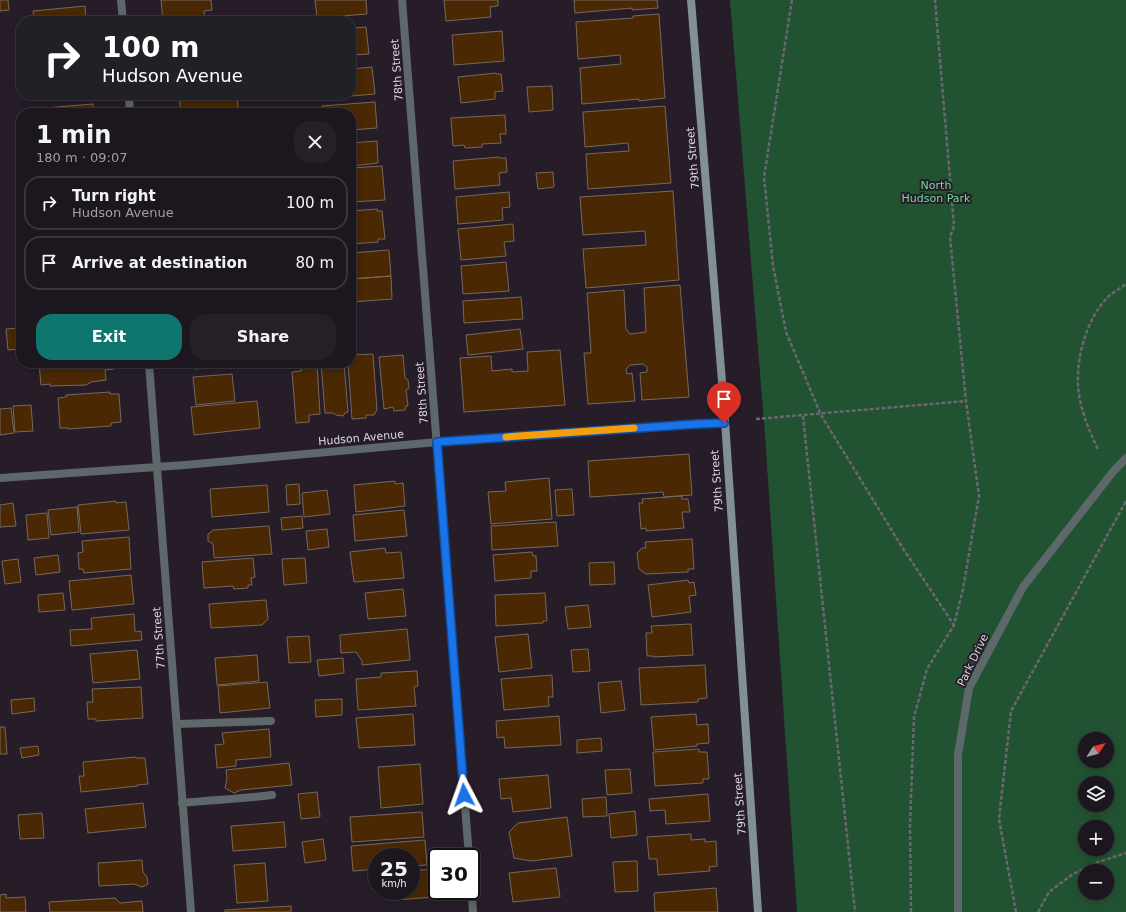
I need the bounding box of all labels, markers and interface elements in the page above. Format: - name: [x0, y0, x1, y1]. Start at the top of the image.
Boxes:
- text: 100 m: [102, 31, 199, 64]
- icon: right: [36, 32, 88, 84]
- street label: 78th Street: [388, 38, 406, 101]
- text: Hudson Avenue: [102, 65, 243, 86]
- text: 1 min: [36, 121, 111, 149]
- button: close: [294, 121, 336, 163]
- street label: 79th Street: [684, 126, 702, 190]
- text: 180 m · 09:07: [36, 150, 127, 165]
- park label: North Hudson Park: [902, 179, 971, 205]
- text: Turn right: [72, 187, 156, 205]
- icon: right: [38, 192, 60, 214]
- text: 100 m: [286, 194, 334, 212]
- text: Hudson Avenue: [72, 205, 174, 220]
- icon: arrive: [38, 252, 60, 274]
- text: Arrive at destination: [72, 254, 247, 272]
- text: 80 m: [296, 254, 334, 272]
- button: Exit: [36, 314, 182, 360]
- button: Share: [190, 314, 336, 360]
- street label: 78th Street: [413, 361, 431, 424]
- pin: [707, 382, 741, 423]
- icon: arrive: [713, 388, 735, 410]
- street label: Hudson Avenue: [318, 428, 405, 448]
- street label: 79th Street: [708, 449, 726, 512]
- street label: 77th Street: [150, 606, 168, 669]
- street label: Park Drive: [955, 632, 991, 688]
- north arrow: [1078, 732, 1114, 768]
- map controls: [1078, 732, 1114, 900]
- street label: 79th Street: [731, 772, 749, 835]
- position arrow: [443, 774, 485, 816]
- button: layers: [1078, 776, 1114, 812]
- button: +: [1078, 820, 1114, 856]
- speed limit sign: 30: [428, 848, 480, 900]
- text: 25: [380, 857, 408, 881]
- button: −: [1078, 864, 1114, 900]
- text: km/h: [381, 878, 407, 889]

